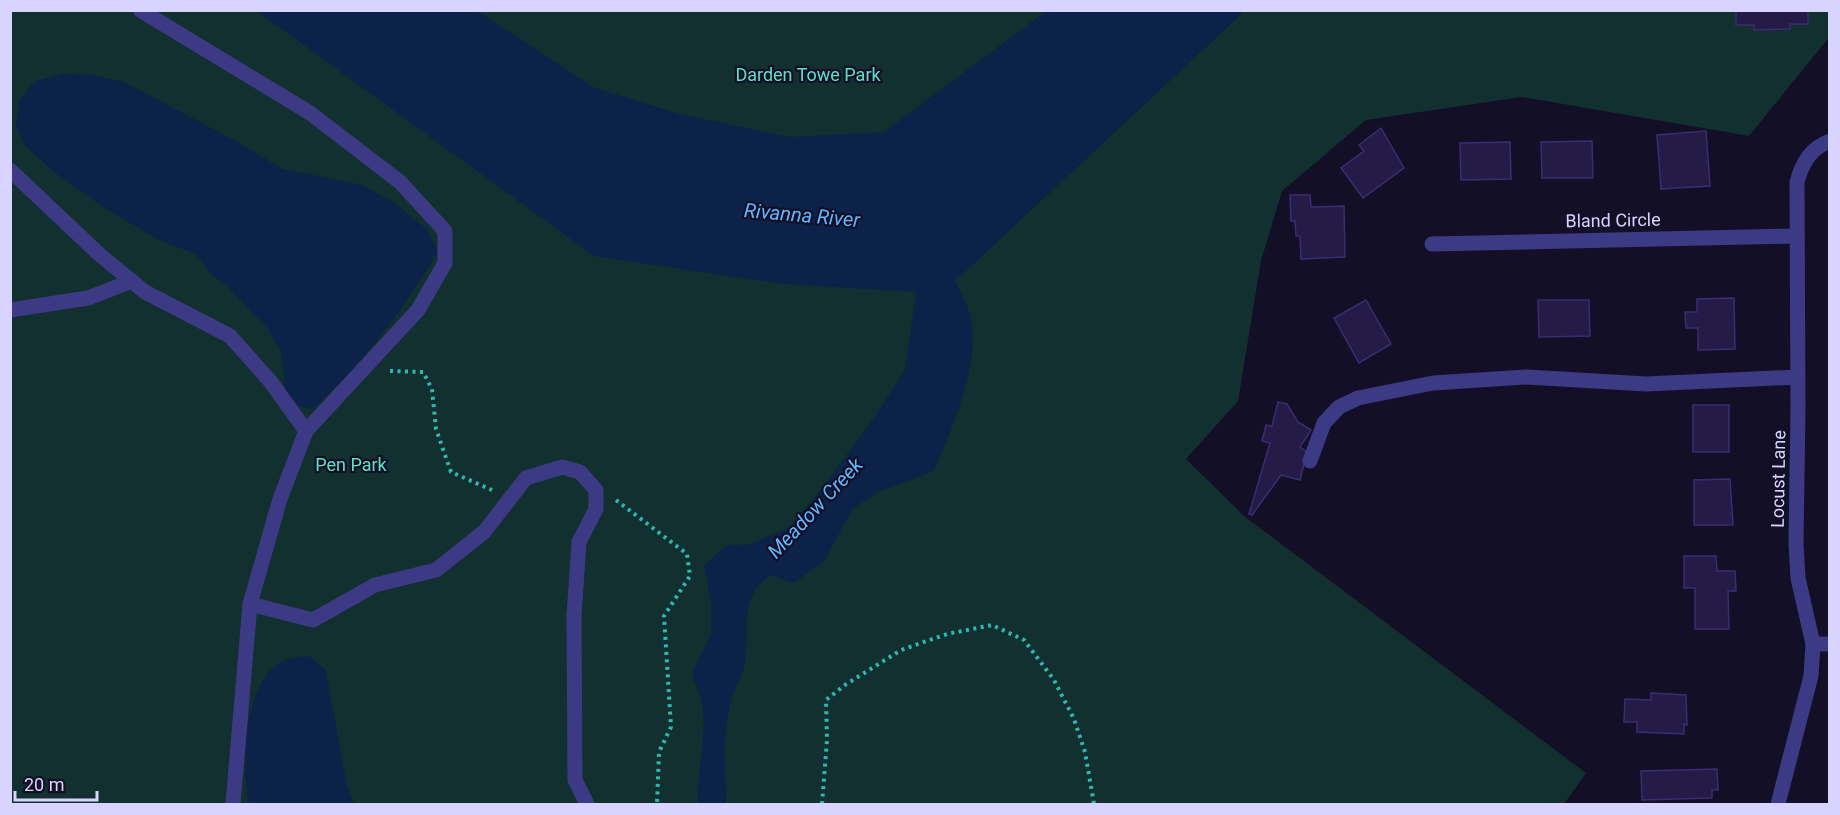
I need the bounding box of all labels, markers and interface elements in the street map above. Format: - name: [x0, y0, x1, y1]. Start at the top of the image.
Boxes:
- park label: Darden Towe Park: [735, 64, 881, 85]
- water label: Rivanna River: [743, 198, 862, 232]
- street label: Bland Circle: [1565, 209, 1661, 231]
- street label: Locust Lane: [1767, 430, 1789, 528]
- water label: Meadow Creek: [762, 452, 868, 563]
- park label: Pen Park: [315, 454, 388, 475]
- scale bar: [15, 764, 98, 802]
- text: 20 m: [24, 774, 64, 795]

